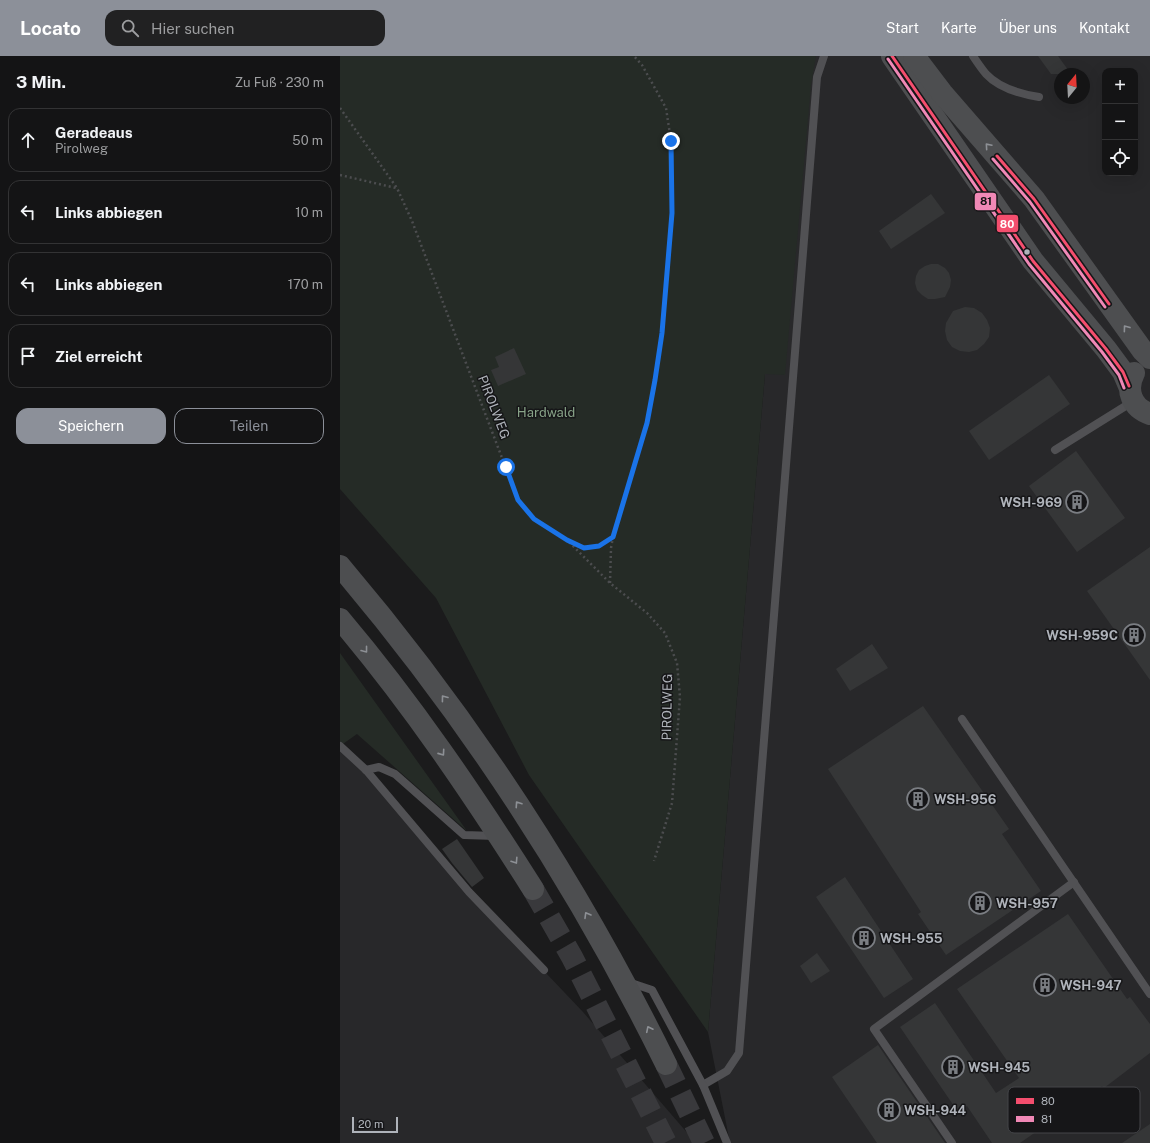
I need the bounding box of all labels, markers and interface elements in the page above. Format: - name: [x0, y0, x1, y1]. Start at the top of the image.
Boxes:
- search box: [105, 10, 385, 46]
- text: Locato: [20, 17, 81, 39]
- icon: search: [119, 17, 141, 39]
- text: Hier suchen: [151, 20, 234, 37]
- text: Start: [886, 20, 919, 36]
- text: Karte: [941, 20, 977, 36]
- text: Über uns: [999, 20, 1057, 36]
- text: Kontakt: [1079, 20, 1130, 36]
- north arrow: [1054, 68, 1090, 104]
- map controls: [1102, 68, 1138, 176]
- button: +: [1102, 68, 1138, 104]
- text: 3 Min.: [16, 72, 66, 92]
- text: Zu Fuß · 230 m: [235, 75, 324, 90]
- button: −: [1102, 104, 1138, 140]
- text: Geradeaus: [55, 124, 133, 141]
- icon: ahead: [17, 129, 39, 151]
- route end: [662, 132, 680, 150]
- text: 50 m: [292, 133, 323, 148]
- button: locate: [1102, 140, 1138, 176]
- text: Pirolweg: [55, 141, 108, 156]
- one-way arrow: [986, 144, 993, 151]
- line badge: 81: [974, 192, 997, 211]
- text: 81: [980, 195, 992, 207]
- icon: left: [17, 201, 39, 223]
- text: Links abbiegen: [55, 204, 162, 221]
- text: 10 m: [295, 205, 323, 220]
- line badge: 80: [996, 214, 1019, 233]
- text: 80: [1000, 218, 1014, 230]
- unlabelled marker: [1022, 247, 1032, 257]
- icon: left: [17, 273, 39, 295]
- text: Links abbiegen: [55, 276, 162, 293]
- text: 170 m: [288, 277, 323, 292]
- one-way arrow: [1124, 325, 1131, 332]
- icon: arrive: [17, 345, 39, 367]
- text: Ziel erreicht: [55, 348, 142, 365]
- street label: PIROLWEG: [475, 373, 513, 441]
- park label: Hardwald: [517, 405, 575, 420]
- button: Speichern: [16, 408, 166, 444]
- button: Teilen: [174, 408, 324, 444]
- route start: [497, 458, 515, 476]
- building icon: WSH-969: [1064, 489, 1090, 515]
- place label: WSH-969: [1000, 495, 1062, 510]
- building icon: WSH-959C: [1121, 622, 1147, 648]
- place label: WSH-959C: [1046, 628, 1118, 643]
- one-way arrow: [360, 645, 367, 652]
- street label: PIROLWEG: [659, 673, 675, 741]
- one-way arrow: [442, 695, 449, 702]
- one-way arrow: [437, 749, 445, 756]
- building icon: WSH-956: [905, 786, 931, 812]
- place label: WSH-956: [934, 792, 997, 807]
- one-way arrow: [515, 801, 523, 808]
- one-way arrow: [510, 857, 518, 864]
- building icon: WSH-957: [967, 890, 993, 916]
- place label: WSH-957: [996, 896, 1058, 911]
- one-way arrow: [584, 912, 591, 919]
- building icon: WSH-955: [851, 925, 877, 951]
- place label: WSH-955: [880, 931, 943, 946]
- building icon: WSH-947: [1032, 972, 1058, 998]
- place label: WSH-947: [1060, 978, 1122, 993]
- one-way arrow: [646, 1026, 654, 1033]
- building icon: WSH-945: [940, 1054, 966, 1080]
- place label: WSH-945: [968, 1060, 1030, 1075]
- legend: [1008, 1087, 1140, 1133]
- text: 80: [1041, 1095, 1055, 1107]
- building icon: WSH-944: [876, 1097, 902, 1123]
- place label: WSH-944: [904, 1103, 966, 1118]
- text: 81: [1041, 1113, 1053, 1125]
- scale bar: [352, 1115, 398, 1134]
- text: 20 m: [358, 1118, 383, 1130]

